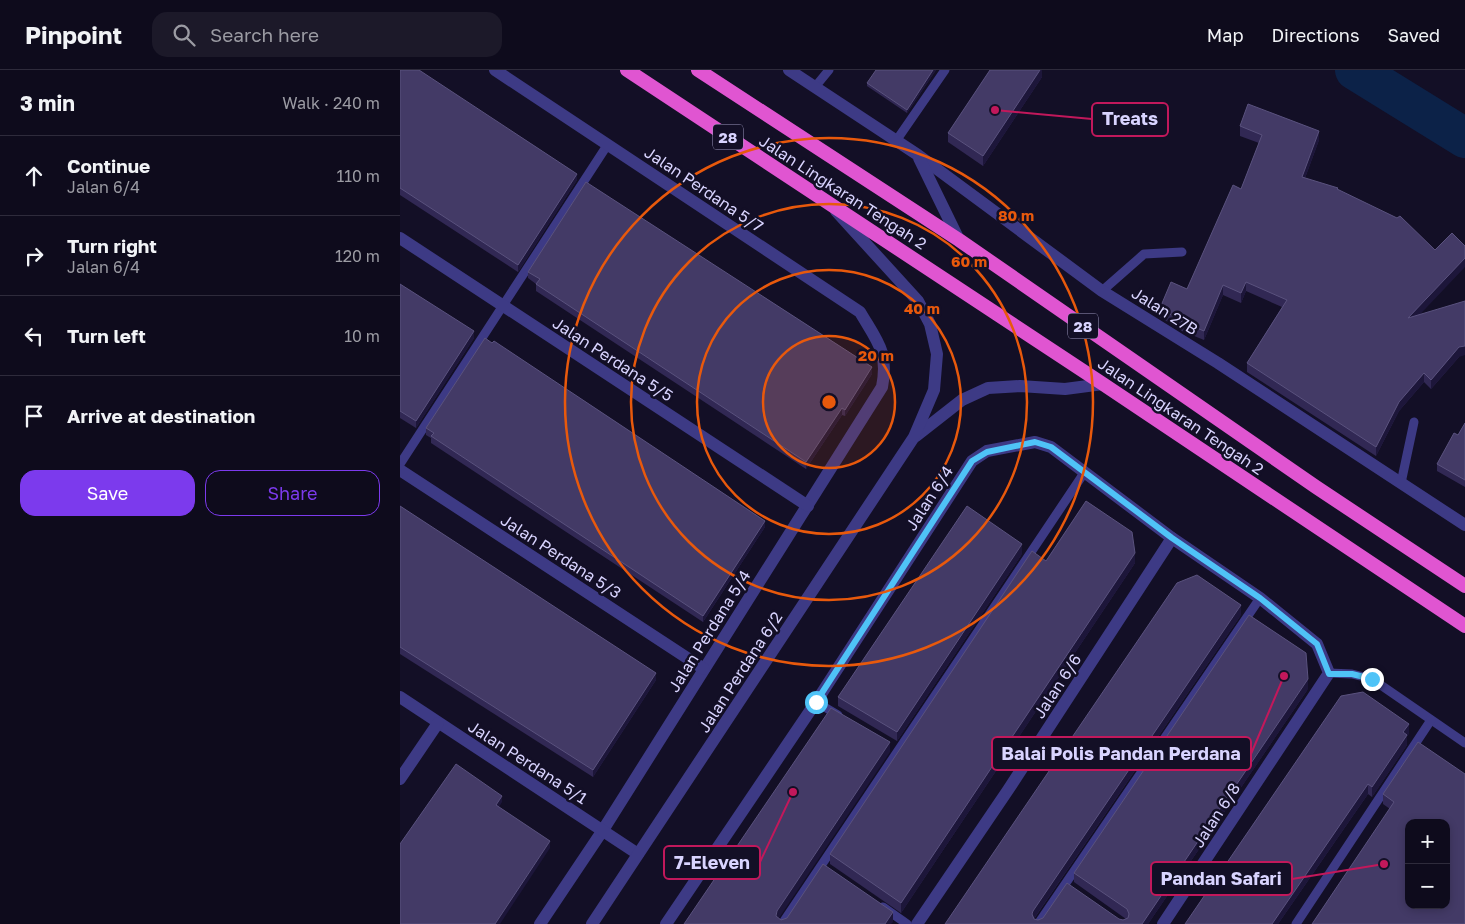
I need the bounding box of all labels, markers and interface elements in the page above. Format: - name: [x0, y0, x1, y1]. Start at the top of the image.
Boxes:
- search box: [152, 12, 502, 57]
- text: Pinpoint: [25, 20, 122, 49]
- icon: search: [170, 21, 198, 49]
- text: Search here: [210, 23, 319, 46]
- text: Map: [1207, 24, 1243, 46]
- text: Directions: [1271, 24, 1359, 46]
- text: Saved: [1387, 24, 1440, 46]
- text: 3 min: [20, 90, 75, 116]
- text: Walk · 240 m: [282, 93, 380, 113]
- callout: Treats: [1092, 103, 1168, 136]
- text: Treats: [1102, 107, 1158, 129]
- road number: 28: [713, 124, 743, 150]
- street label: Jalan Lingkaran Tengah 2: [756, 130, 930, 254]
- street label: Jalan Perdana 5/7: [641, 142, 767, 236]
- text: Continue: [67, 154, 150, 177]
- icon: ahead: [20, 162, 48, 190]
- text: 110 m: [336, 166, 380, 186]
- text: Jalan 6/4: [67, 177, 140, 197]
- text: 80 m: [998, 206, 1034, 224]
- text: Turn right: [67, 234, 157, 257]
- icon: right: [20, 242, 48, 270]
- text: 120 m: [335, 246, 380, 266]
- text: 60 m: [951, 252, 987, 270]
- text: Jalan 6/4: [67, 257, 140, 277]
- street label: Jalan 27B: [1128, 283, 1202, 339]
- text: 40 m: [904, 299, 940, 317]
- street label: Jalan Perdana 5/5: [549, 313, 677, 405]
- road number: 28: [1068, 314, 1098, 338]
- icon: left: [20, 322, 48, 350]
- text: Turn left: [67, 324, 146, 347]
- text: 10 m: [344, 326, 380, 346]
- text: 20 m: [858, 346, 894, 364]
- street label: Jalan Lingkaran Tengah 2: [1094, 353, 1268, 479]
- centre of rings: [820, 393, 838, 411]
- icon: arrive: [20, 402, 48, 430]
- text: Arrive at destination: [67, 404, 255, 427]
- street label: Jalan 6/4: [901, 462, 957, 534]
- button: Save: [20, 470, 195, 516]
- button: Share: [205, 470, 380, 516]
- street label: Jalan Perdana 5/3: [497, 510, 625, 602]
- street label: Jalan Perdana 5/4: [663, 566, 755, 696]
- street label: Jalan Perdana 6/2: [693, 608, 787, 736]
- street label: Jalan 6/6: [1029, 650, 1085, 722]
- route end: [1361, 668, 1384, 691]
- route start: [805, 691, 828, 714]
- street label: Jalan Perdana 5/1: [465, 716, 592, 808]
- callout: Balai Polis Pandan Perdana: [992, 737, 1251, 770]
- text: Balai Polis Pandan Perdana: [1001, 742, 1241, 764]
- street label: Jalan 6/8: [1188, 779, 1244, 851]
- map controls: [1405, 819, 1450, 909]
- button: +: [1405, 819, 1450, 864]
- callout: 7-Eleven: [664, 846, 760, 879]
- text: 7-Eleven: [674, 851, 750, 873]
- callout: Pandan Safari: [1151, 862, 1292, 895]
- button: −: [1405, 864, 1450, 909]
- text: Pandan Safari: [1160, 867, 1282, 889]

